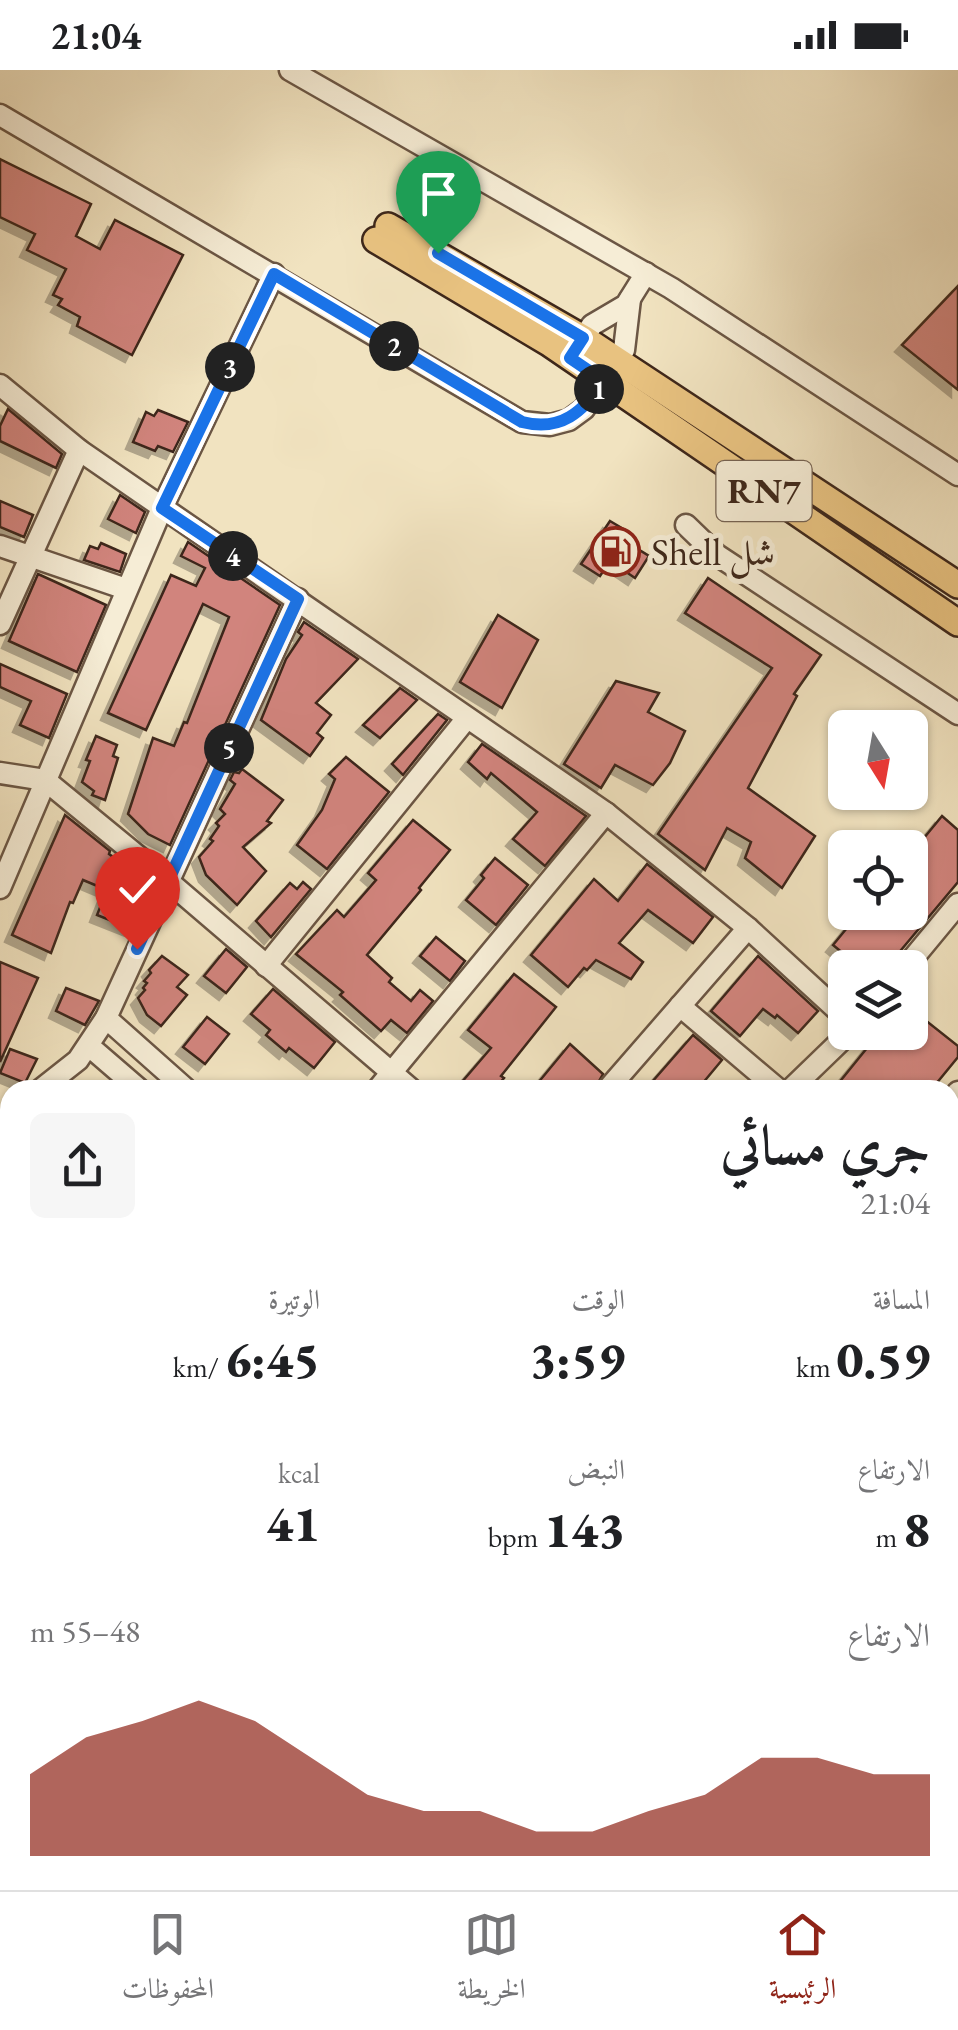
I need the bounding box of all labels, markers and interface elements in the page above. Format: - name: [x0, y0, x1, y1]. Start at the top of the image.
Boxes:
- text: 21:04: [50, 11, 141, 60]
- pin: [396, 151, 481, 254]
- icon: arrive: [411, 166, 466, 221]
- pin: 2: [369, 321, 419, 371]
- text: 2: [387, 328, 401, 364]
- pin: 3: [205, 342, 255, 392]
- text: 3: [223, 349, 237, 385]
- pin: 1: [574, 364, 624, 414]
- text: 1: [592, 371, 606, 407]
- road number: RN7: [716, 461, 812, 521]
- fuel station icon: Shell شل: [590, 526, 642, 578]
- place label: Shell شل: [651, 527, 775, 579]
- pin: 4: [208, 531, 258, 581]
- text: 4: [226, 538, 240, 574]
- north arrow: [828, 710, 928, 810]
- map controls: [828, 710, 928, 1050]
- pin: 5: [204, 723, 254, 773]
- text: 5: [222, 730, 236, 766]
- button: locate: [828, 830, 928, 930]
- pin: [95, 847, 180, 950]
- icon: check: [110, 862, 165, 917]
- button: layers: [828, 950, 928, 1050]
- text: جري مسائي: [721, 1109, 930, 1180]
- button: share: [30, 1113, 135, 1218]
- text: 21:04: [861, 1182, 930, 1224]
- text: الوتيرة: [268, 1281, 320, 1317]
- text: الوقت: [571, 1281, 625, 1317]
- text: المسافة: [873, 1281, 930, 1317]
- text: 6:45: [225, 1327, 320, 1392]
- text: 3:59: [530, 1327, 625, 1392]
- text: 0.59: [836, 1327, 930, 1392]
- text: /km: [173, 1349, 225, 1385]
- text: km: [796, 1349, 836, 1385]
- text: النبض: [567, 1451, 625, 1487]
- text: الارتفاع: [857, 1451, 930, 1487]
- text: kcal: [278, 1455, 320, 1491]
- text: 41: [266, 1491, 320, 1556]
- text: 143: [544, 1497, 625, 1562]
- text: 8: [903, 1497, 930, 1562]
- text: bpm: [488, 1519, 544, 1555]
- text: m: [876, 1519, 903, 1555]
- text: 48–55 m: [30, 1610, 140, 1652]
- text: الارتفاع: [847, 1614, 930, 1656]
- tab: المحفوظات: [122, 1907, 214, 2016]
- tab: الخريطة: [457, 1907, 526, 2016]
- tab: الرئيسية: [769, 1907, 836, 2016]

